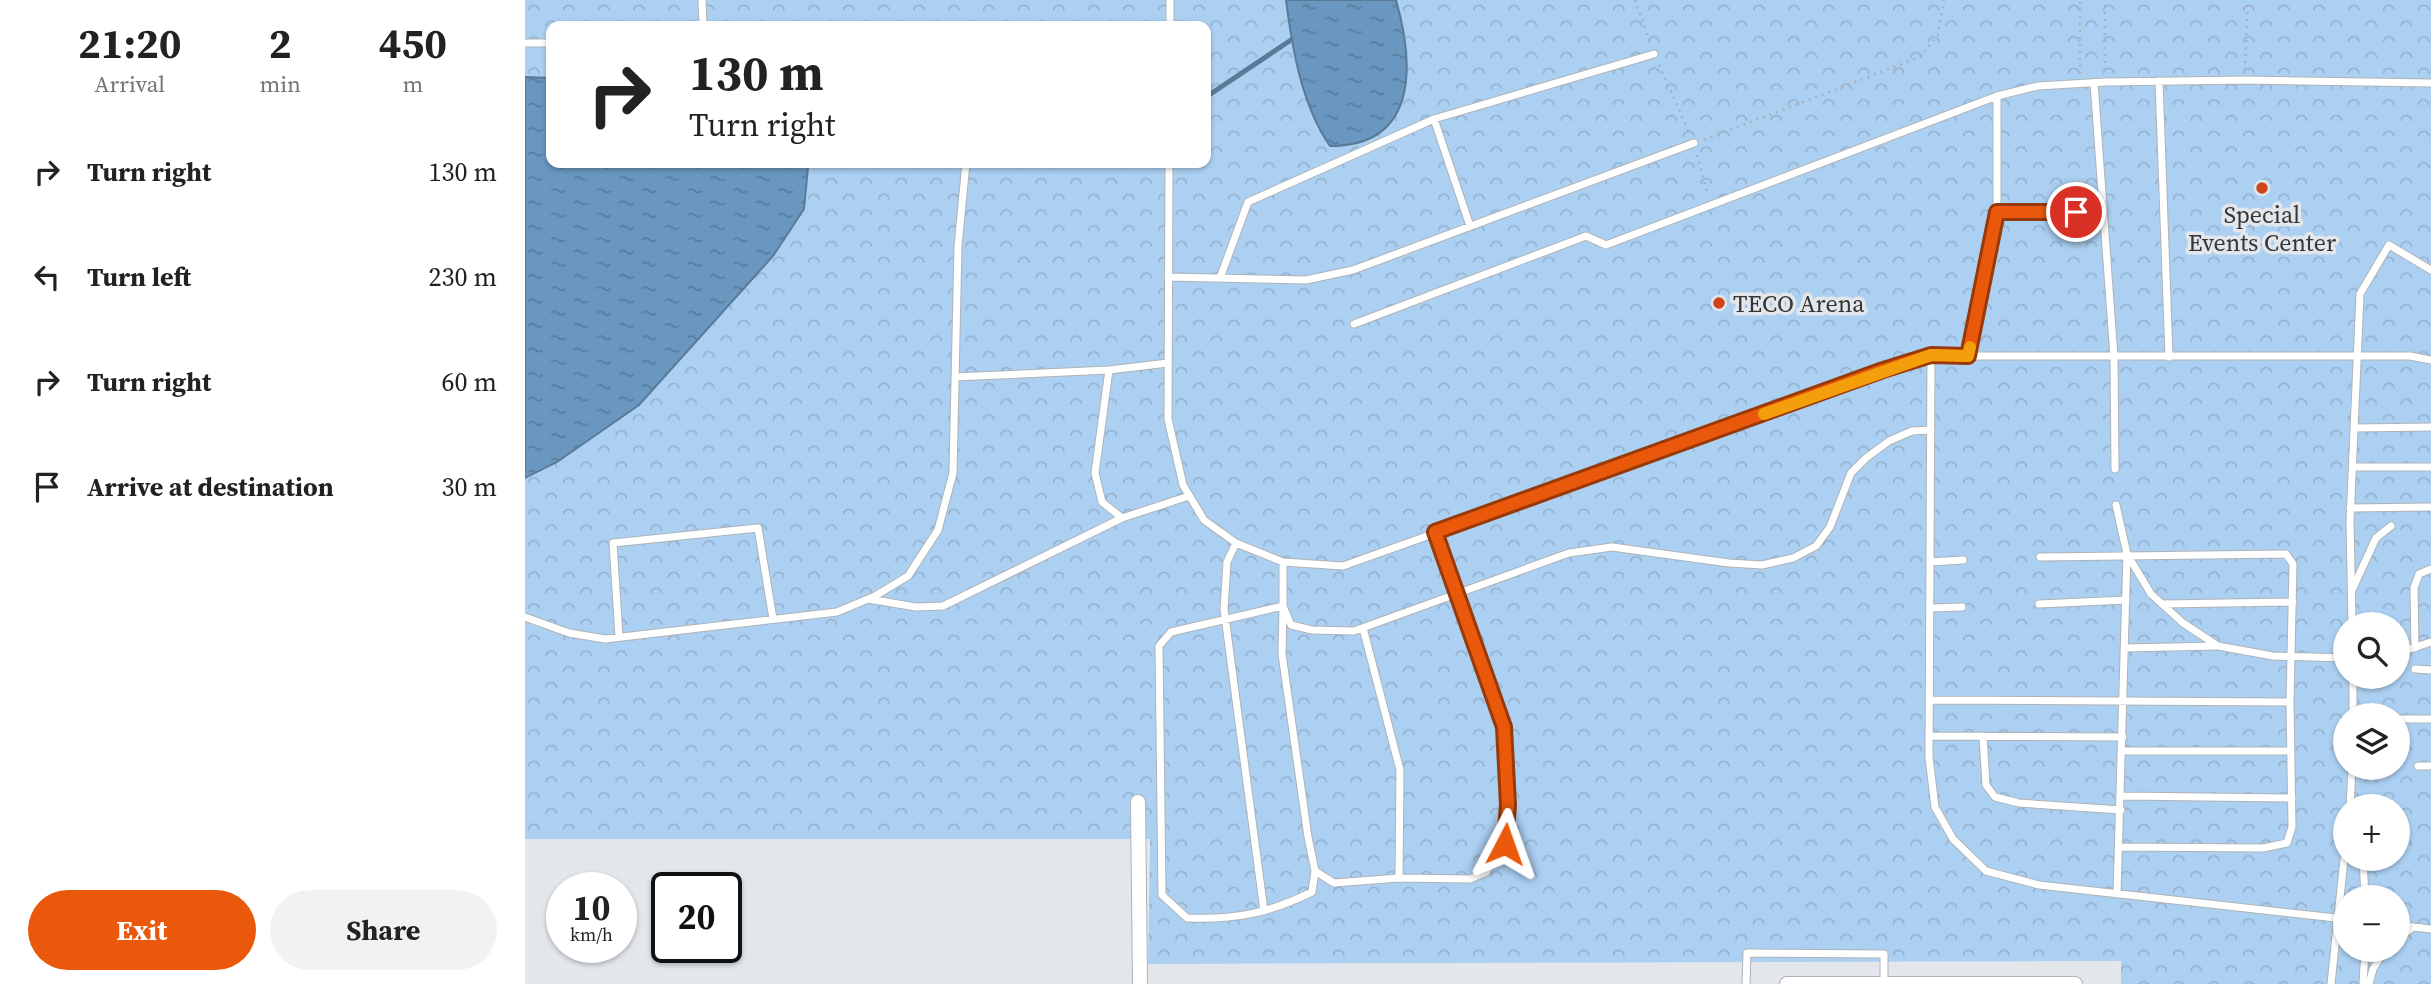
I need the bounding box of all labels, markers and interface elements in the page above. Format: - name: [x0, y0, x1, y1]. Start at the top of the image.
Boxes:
- text: 21:20: [78, 14, 182, 72]
- text: 2: [269, 14, 292, 72]
- text: 450: [379, 14, 447, 72]
- text: 130 m: [689, 39, 824, 106]
- icon: right: [574, 49, 665, 140]
- text: Arrival: [94, 68, 165, 100]
- text: min: [259, 68, 301, 100]
- text: m: [403, 68, 423, 100]
- text: Turn right: [689, 103, 835, 147]
- icon: right: [28, 153, 66, 191]
- text: Turn right: [87, 154, 211, 190]
- text: 130 m: [429, 154, 497, 190]
- marker: Special Events Center: [2254, 180, 2270, 196]
- pin: [2046, 182, 2106, 242]
- icon: arrive: [2057, 193, 2095, 231]
- place label: Special Events Center: [2188, 198, 2336, 259]
- icon: left: [28, 258, 66, 296]
- text: Turn left: [87, 259, 191, 295]
- text: 230 m: [429, 259, 497, 295]
- place label: TECO Arena: [1733, 287, 1865, 320]
- marker: TECO Arena: [1711, 295, 1727, 311]
- icon: right: [28, 363, 66, 401]
- text: Turn right: [87, 364, 211, 400]
- text: 60 m: [442, 364, 497, 400]
- icon: arrive: [28, 468, 66, 506]
- text: Arrive at destination: [87, 469, 334, 505]
- text: 30 m: [442, 469, 497, 505]
- map controls: [2333, 612, 2410, 962]
- button: search: [2333, 612, 2410, 689]
- button: layers: [2333, 703, 2410, 780]
- button: +: [2333, 794, 2410, 871]
- position arrow: [1468, 807, 1542, 881]
- speed limit sign: 20: [651, 872, 742, 963]
- text: 10: [573, 884, 610, 932]
- button: −: [2333, 885, 2410, 962]
- button: Exit: [28, 890, 256, 970]
- button: Share: [270, 890, 497, 970]
- text: km/h: [570, 922, 613, 947]

